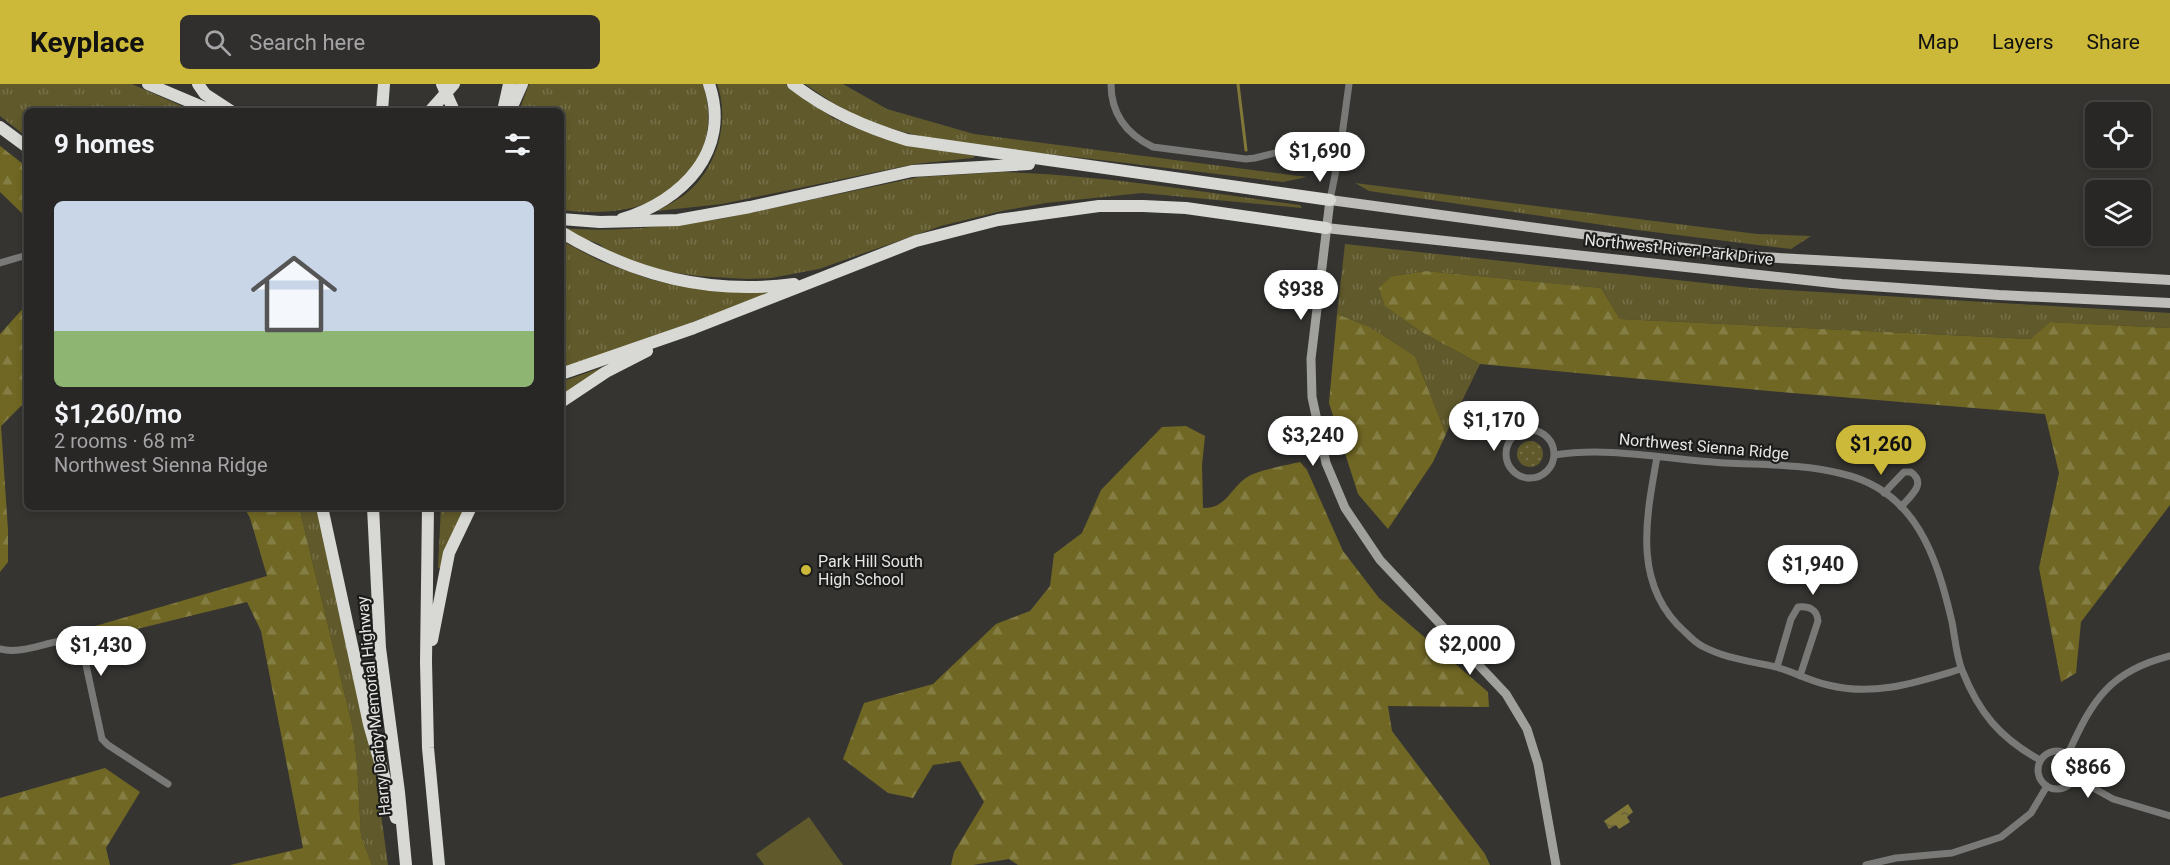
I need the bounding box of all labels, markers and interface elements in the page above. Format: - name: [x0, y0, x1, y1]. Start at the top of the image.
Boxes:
- search box: [180, 15, 600, 69]
- text: Keyplace: [30, 26, 144, 59]
- icon: search: [201, 26, 234, 59]
- text: Search here: [249, 30, 365, 55]
- text: Map: [1917, 30, 1959, 54]
- text: Layers: [1992, 30, 2053, 54]
- text: Share: [2086, 30, 2140, 54]
- map controls: [2085, 102, 2151, 246]
- button: locate: [2085, 102, 2151, 168]
- icon: filters: [501, 128, 534, 161]
- text: 9 homes: [54, 129, 155, 159]
- pin: $1,690: [1271, 132, 1369, 183]
- text: $1,690: [1289, 139, 1351, 163]
- button: layers: [2085, 180, 2151, 246]
- street label: Northwest River Park Drive: [1584, 230, 1774, 269]
- icon: home: [240, 240, 348, 348]
- pin: $938: [1265, 270, 1337, 321]
- text: $938: [1278, 277, 1324, 301]
- text: $1,260/mo: [54, 399, 182, 429]
- pin: $1,170: [1445, 401, 1543, 452]
- text: $1,170: [1463, 408, 1525, 432]
- pin: $3,240: [1264, 416, 1362, 467]
- text: $3,240: [1282, 423, 1344, 447]
- pin: $1,260: [1832, 425, 1930, 476]
- text: 2 rooms · 68 m²: [54, 429, 195, 453]
- street label: Northwest Sienna Ridge: [1618, 430, 1790, 463]
- text: $1,260: [1850, 432, 1912, 456]
- text: Northwest Sienna Ridge: [54, 453, 268, 477]
- pin: $1,940: [1764, 545, 1862, 596]
- place label: Park Hill South High School: [818, 552, 923, 589]
- text: $1,940: [1782, 552, 1844, 576]
- marker: Park Hill South High School: [799, 563, 813, 577]
- street label: Harry Darby Memorial Highway: [352, 595, 394, 817]
- pin: $2,000: [1421, 625, 1519, 676]
- pin: $1,430: [52, 626, 150, 677]
- text: $2,000: [1439, 632, 1501, 656]
- text: $1,430: [70, 633, 132, 657]
- pin: $866: [2052, 748, 2124, 799]
- text: $866: [2065, 755, 2111, 779]

